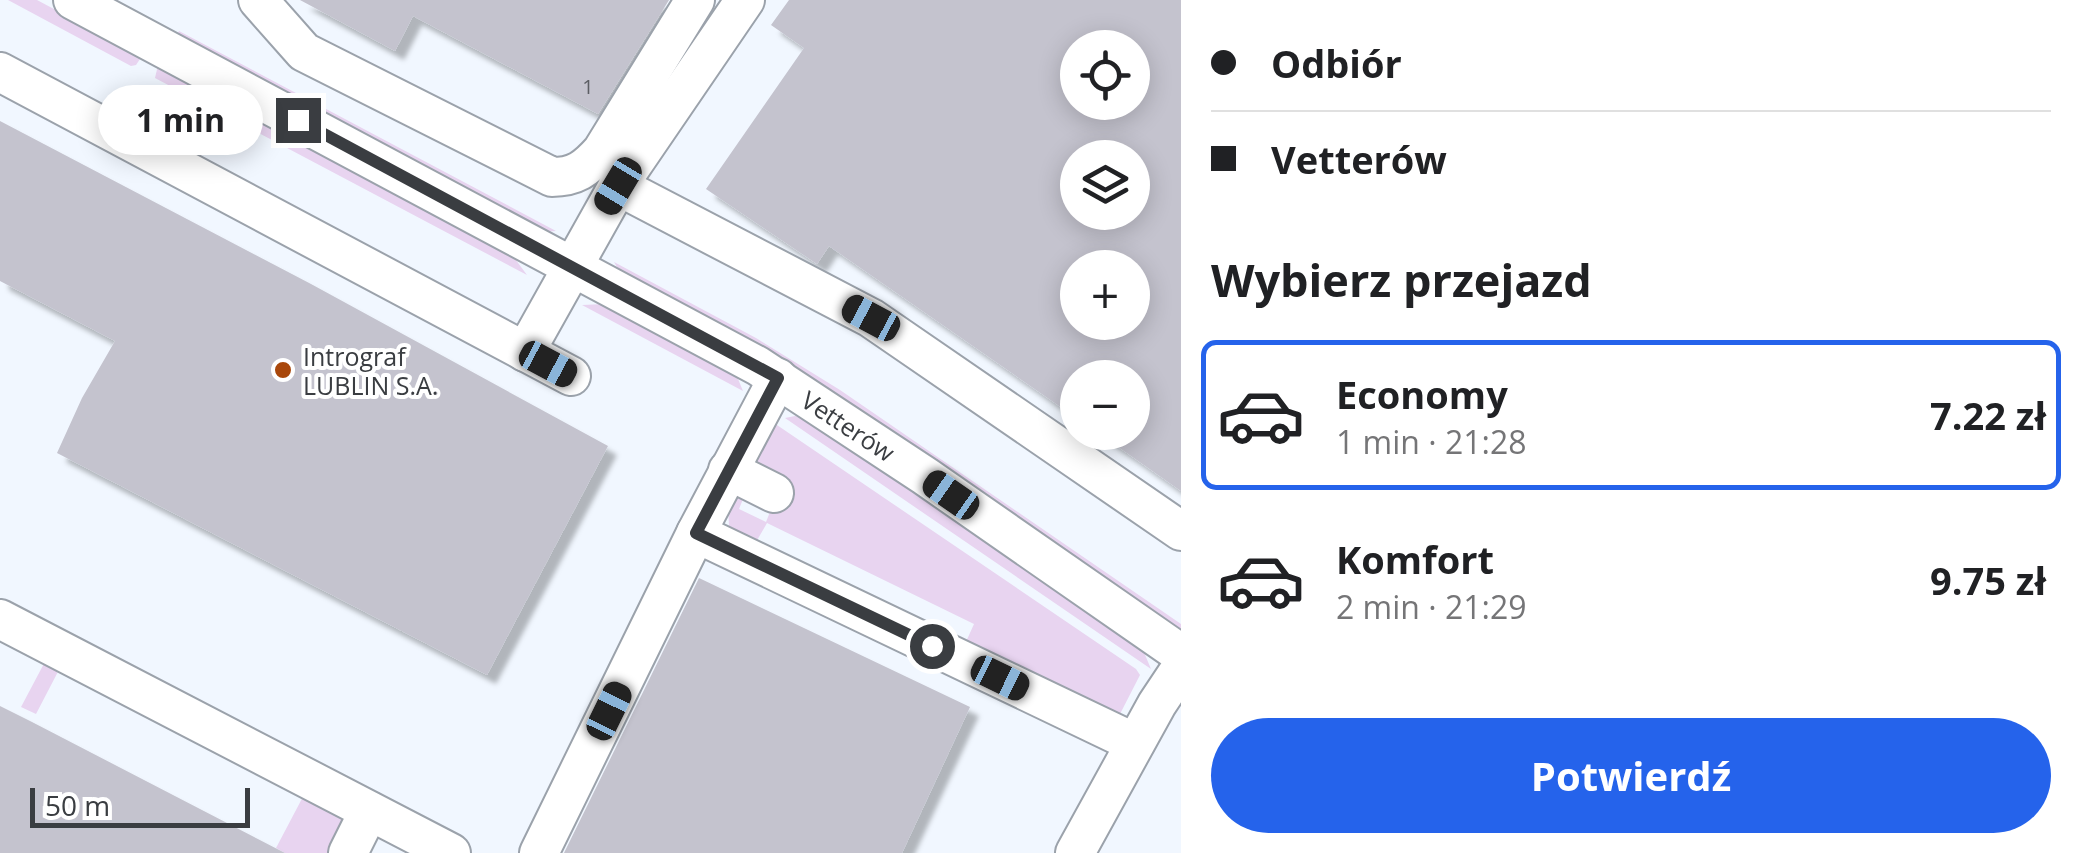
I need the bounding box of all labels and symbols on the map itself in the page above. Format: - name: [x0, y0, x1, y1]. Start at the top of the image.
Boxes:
- house number: 1: [582, 73, 594, 100]
- callout: 1 min: [98, 85, 263, 155]
- route end: [276, 98, 321, 143]
- car: [590, 153, 646, 219]
- car: [837, 291, 905, 345]
- car: [514, 337, 582, 391]
- place label: Intrograf LUBLIN S.A.: [303, 339, 438, 402]
- marker: Intrograf LUBLIN S.A.: [272, 359, 294, 381]
- street label: Vetterów: [795, 382, 902, 469]
- car: [918, 466, 984, 524]
- route start: [910, 624, 955, 669]
- car: [966, 651, 1034, 705]
- car: [582, 677, 636, 745]
- scale bar: [30, 783, 250, 828]

